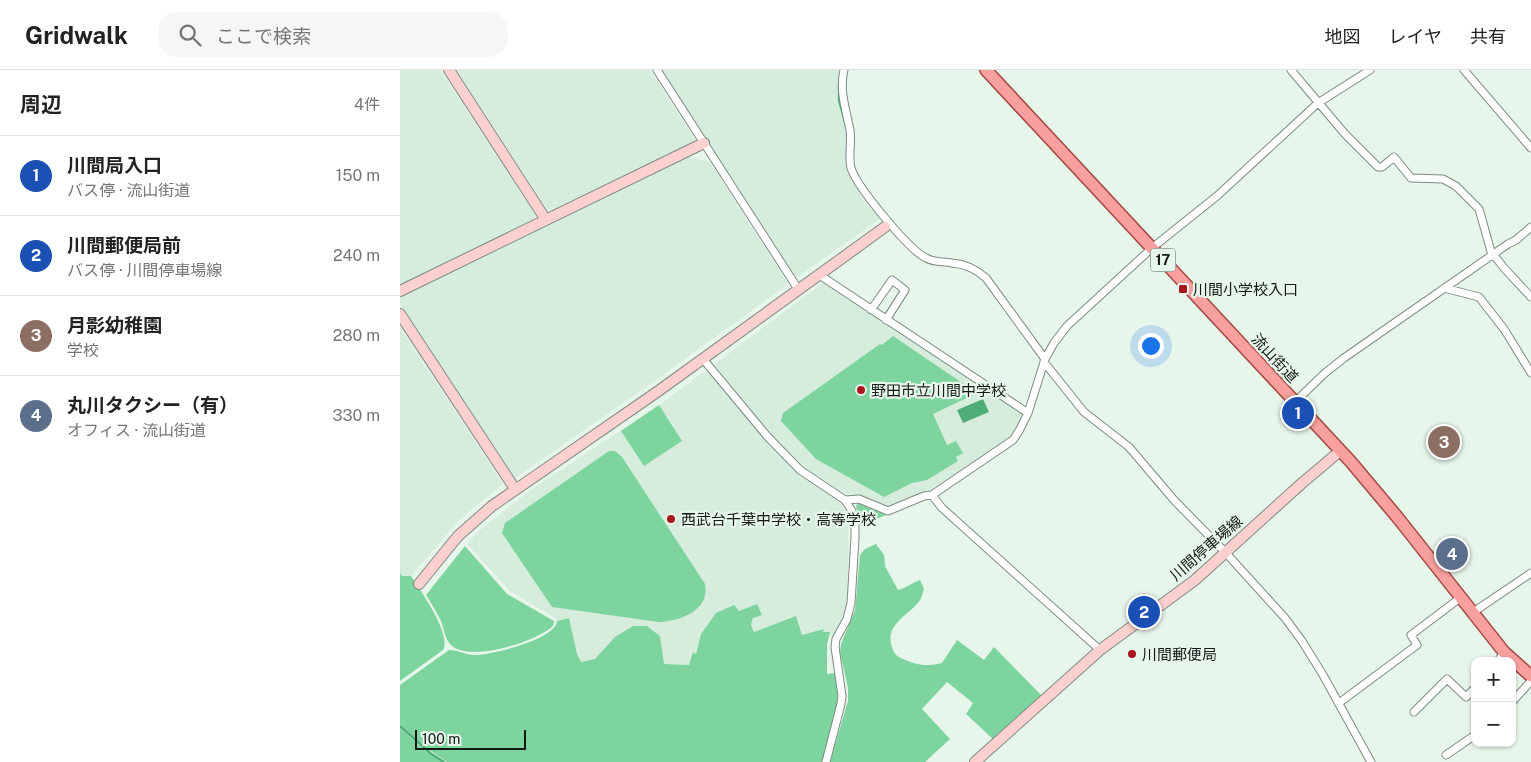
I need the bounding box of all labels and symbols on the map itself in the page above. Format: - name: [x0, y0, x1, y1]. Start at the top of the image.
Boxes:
- road number: 17: [1150, 248, 1176, 272]
- place label: 川間小学校入口: [1193, 281, 1298, 298]
- marker: 川間小学校入口: [1177, 283, 1189, 295]
- street label: 流山街道: [1248, 330, 1302, 386]
- your location: [1138, 333, 1164, 359]
- place label: 野田市立川間中学校: [871, 382, 1006, 399]
- marker: 野田市立川間中学校: [855, 384, 867, 396]
- pin: 1: [1282, 394, 1314, 432]
- pin: 3: [1428, 423, 1460, 461]
- place label: 西武台千葉中学校・高等学校: [681, 511, 876, 528]
- street label: 川間停車場線: [1166, 512, 1246, 584]
- marker: 西武台千葉中学校・高等学校: [665, 513, 677, 525]
- pin: 4: [1436, 535, 1468, 573]
- pin: 2: [1128, 593, 1160, 631]
- place label: 川間郵便局: [1142, 646, 1217, 663]
- marker: 川間郵便局: [1126, 648, 1138, 660]
- scale bar: [415, 727, 526, 750]

